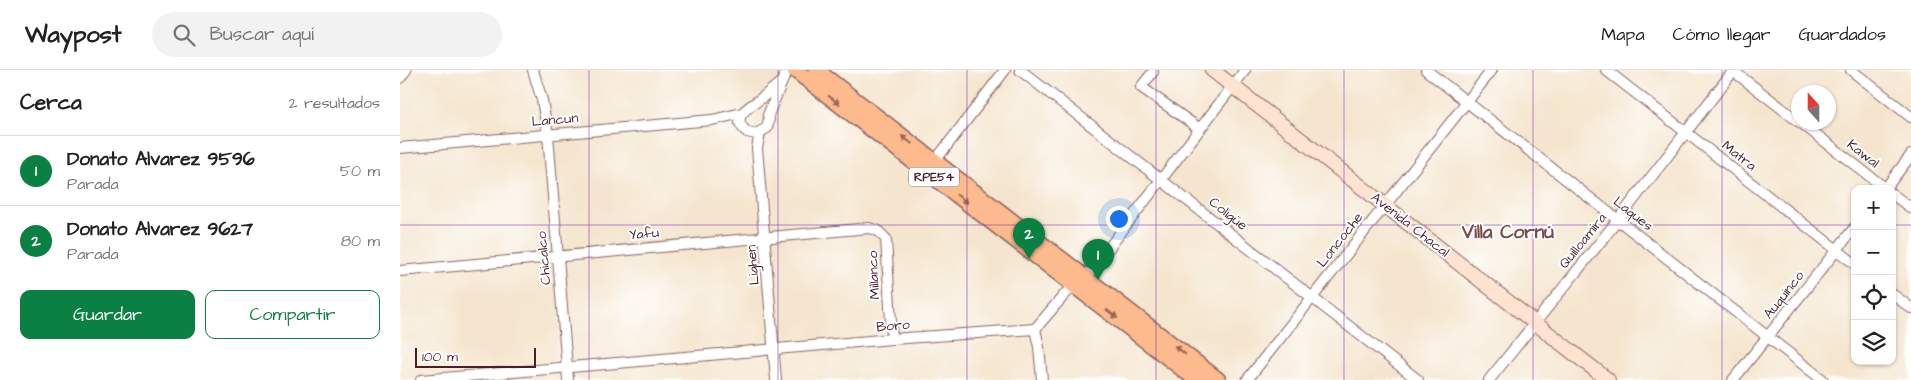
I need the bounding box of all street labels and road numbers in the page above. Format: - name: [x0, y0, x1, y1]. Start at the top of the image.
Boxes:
- street label: Lancun: [531, 108, 579, 132]
- street label: Kawal: [1843, 135, 1883, 173]
- street label: Matra: [1717, 136, 1761, 176]
- road number: RPE54: [909, 168, 959, 186]
- street label: Avenida Chacal: [1366, 188, 1454, 262]
- street label: Laques: [1609, 192, 1657, 236]
- street label: Coligüe: [1205, 193, 1252, 236]
- street label: Loncoche: [1312, 208, 1368, 272]
- street label: Quilloamira: [1554, 209, 1612, 273]
- street label: Yafu: [628, 223, 660, 245]
- street label: Chicalco: [532, 230, 556, 286]
- street label: Lighen: [741, 244, 765, 286]
- street label: Millanco: [863, 250, 885, 300]
- street label: Auquinco: [1759, 267, 1809, 323]
- street label: Boro: [875, 315, 911, 337]

